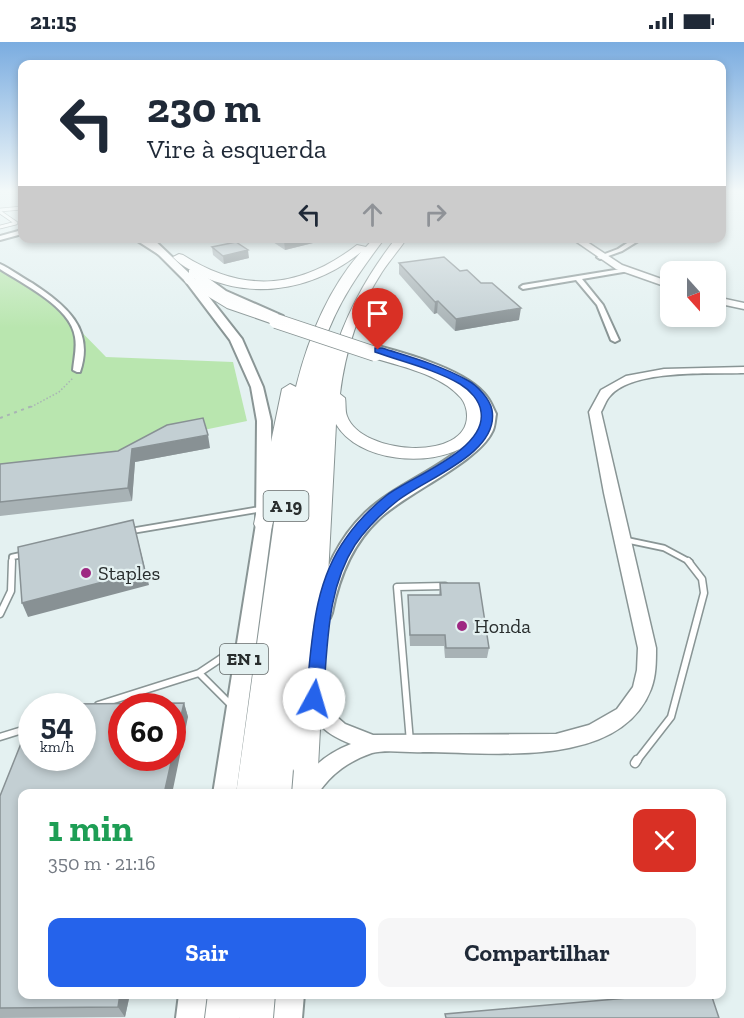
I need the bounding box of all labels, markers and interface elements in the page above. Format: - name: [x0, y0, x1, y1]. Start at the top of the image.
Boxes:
- text: 21:15: [30, 8, 77, 35]
- text: 230 m: [147, 82, 261, 133]
- icon: left: [48, 84, 126, 162]
- text: Vire à esquerda: [147, 133, 327, 165]
- icon: left: [293, 198, 326, 231]
- icon: ahead: [356, 198, 389, 231]
- icon: right: [419, 198, 452, 231]
- north arrow: [660, 261, 726, 327]
- map controls: [660, 261, 726, 327]
- pin: [352, 288, 403, 350]
- icon: arrive: [361, 297, 394, 330]
- road number: A 19: [264, 491, 308, 521]
- place label: Staples: [98, 561, 160, 585]
- marker: Staples: [79, 566, 93, 580]
- place label: Honda: [474, 614, 531, 638]
- marker: Honda: [455, 619, 469, 633]
- road number: EN 1: [220, 644, 268, 674]
- position arrow: [282, 667, 346, 731]
- speed limit sign: 60: [108, 693, 186, 771]
- text: 54: [41, 707, 73, 743]
- text: km/h: [40, 738, 74, 756]
- text: 1 min: [48, 807, 133, 850]
- button: close: [633, 809, 696, 872]
- text: 350 m · 21:16: [48, 851, 156, 875]
- button: Sair: [48, 918, 366, 987]
- button: Compartilhar: [378, 918, 696, 987]

